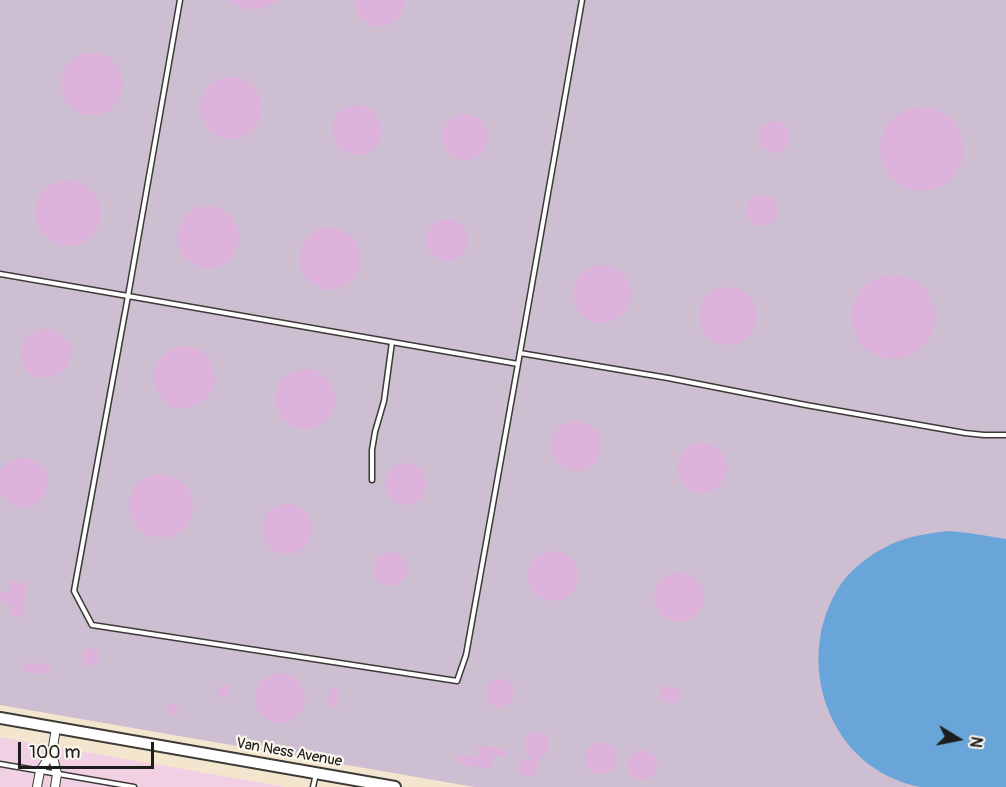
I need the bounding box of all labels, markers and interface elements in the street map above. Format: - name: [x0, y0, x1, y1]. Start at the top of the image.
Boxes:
- north arrow: [928, 709, 988, 769]
- scale bar: [21, 730, 158, 768]
- street label: Van Ness Avenue: [234, 735, 344, 771]
- text: N: [965, 735, 987, 749]
- text: 100 m: [29, 741, 81, 764]

